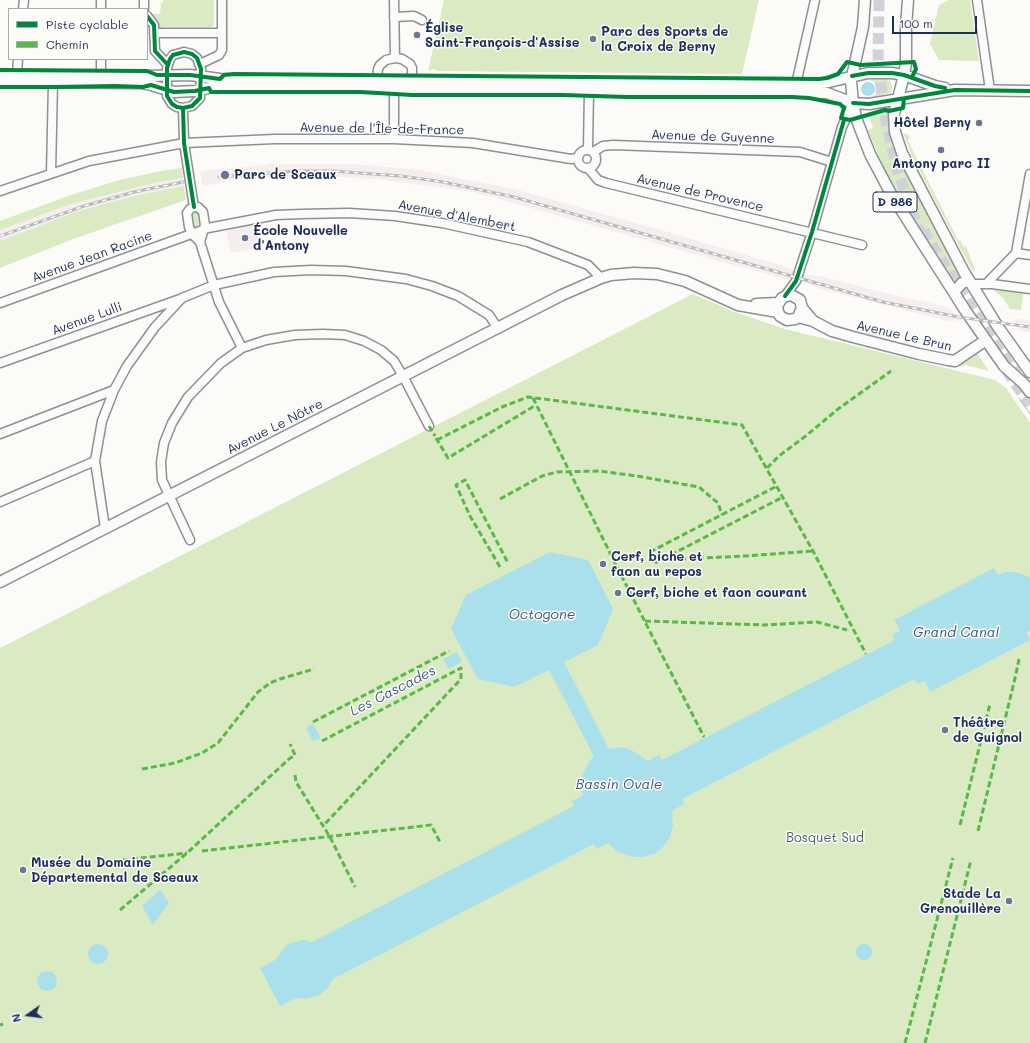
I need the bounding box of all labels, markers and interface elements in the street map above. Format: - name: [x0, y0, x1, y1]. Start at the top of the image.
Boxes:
- legend: [8, 8, 148, 60]
- scale bar: [894, 8, 979, 34]
- text: 100 m: [899, 15, 933, 31]
- text: Piste cyclable: [46, 16, 128, 32]
- place label: Église Saint-François-d'Assise: [425, 20, 579, 51]
- place label: Parc des Sports de la Croix de Berny: [601, 24, 728, 55]
- marker: Église Saint-François-d'Assise: [412, 30, 422, 40]
- marker: Parc des Sports de la Croix de Berny: [588, 34, 598, 44]
- text: Chemin: [46, 36, 89, 52]
- place label: Hôtel Berny: [893, 115, 971, 131]
- marker: Hôtel Berny: [974, 118, 984, 128]
- street label: Avenue de l'Île-de-France: [299, 120, 465, 138]
- street label: Avenue de Guyenne: [651, 127, 775, 147]
- marker: Antony parc II: [936, 145, 946, 155]
- place label: Antony parc II: [892, 156, 990, 172]
- place label: Parc de Sceaux: [234, 167, 337, 183]
- marker: Parc de Sceaux: [219, 169, 231, 181]
- street label: Avenue de Provence: [635, 171, 765, 215]
- road number: D 986: [873, 192, 917, 212]
- street label: Avenue d'Alembert: [397, 197, 517, 235]
- place label: École Nouvelle d'Antony: [253, 223, 348, 254]
- street label: Avenue Jean Racine: [30, 228, 154, 286]
- marker: École Nouvelle d'Antony: [240, 233, 250, 243]
- street label: Avenue Lulli: [50, 299, 124, 339]
- street label: Avenue Le Brun: [855, 317, 953, 355]
- street label: Avenue Le Nôtre: [224, 396, 326, 458]
- place label: Cerf, biche et faon au repos: [611, 549, 703, 580]
- marker: Cerf, biche et faon au repos: [598, 559, 608, 569]
- place label: Cerf, biche et faon courant: [626, 585, 807, 601]
- marker: Cerf, biche et faon courant: [613, 588, 623, 598]
- water label: Octogone: [509, 607, 575, 623]
- water label: Grand Canal: [913, 625, 999, 641]
- water label: Les Cascades: [347, 662, 439, 720]
- place label: Théâtre de Guignol: [953, 715, 1022, 746]
- marker: Théâtre de Guignol: [940, 725, 950, 735]
- water label: Bassin Ovale: [576, 777, 662, 793]
- park label: Bosquet Sud: [786, 830, 864, 846]
- place label: Musée du Domaine Départemental de Sceaux: [31, 855, 199, 886]
- marker: Musée du Domaine Départemental de Sceaux: [18, 865, 28, 875]
- place label: Stade La Grenouillère: [920, 886, 1001, 917]
- marker: Stade La Grenouillère: [1004, 896, 1014, 906]
- north arrow: [8, 995, 48, 1035]
- text: N: [8, 1012, 24, 1024]

